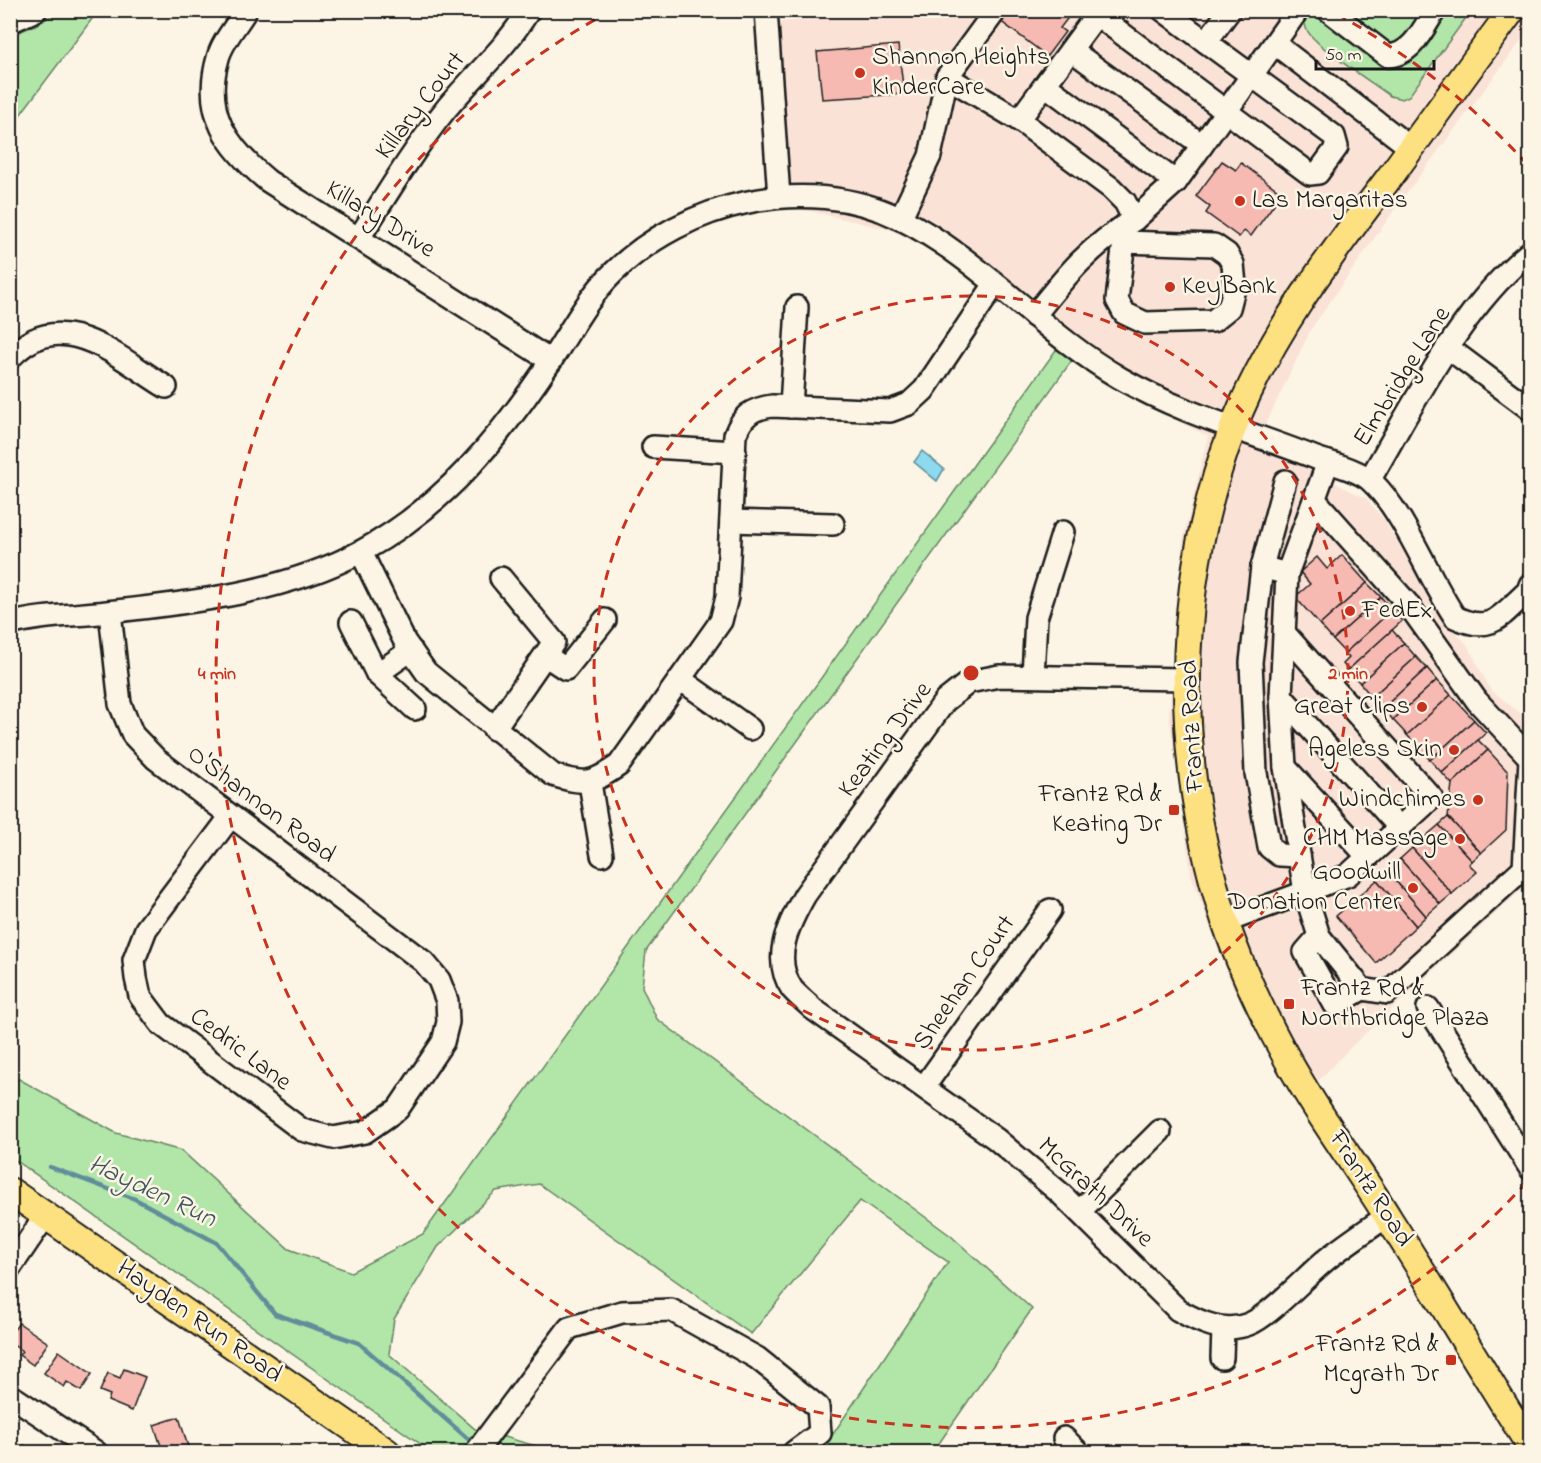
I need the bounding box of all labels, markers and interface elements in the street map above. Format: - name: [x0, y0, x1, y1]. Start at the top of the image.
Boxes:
- scale bar: [1316, 33, 1434, 71]
- place label: Shannon Heights KinderCare: [872, 39, 1050, 107]
- street label: Killary Court: [366, 43, 476, 168]
- text: 50 m: [1325, 43, 1362, 69]
- marker: Shannon Heights KinderCare: [853, 66, 867, 80]
- street label: Killary Drive: [318, 171, 443, 269]
- place label: Las Margaritas: [1252, 182, 1408, 220]
- marker: Las Margaritas: [1233, 194, 1247, 208]
- place label: KeyBank: [1182, 268, 1277, 306]
- marker: KeyBank: [1163, 280, 1177, 294]
- street label: Elmbridge Lane: [1345, 299, 1462, 455]
- place label: FedEx: [1361, 592, 1433, 630]
- marker: FedEx: [1343, 604, 1357, 618]
- street label: Frantz Road: [1171, 659, 1215, 794]
- text: 4 min: [198, 662, 236, 688]
- text: 2 min: [1327, 662, 1368, 688]
- centre of rings: [961, 663, 981, 683]
- street label: Keating Drive: [830, 674, 943, 806]
- place label: Great Clips: [1294, 688, 1410, 726]
- marker: Great Clips: [1415, 700, 1429, 714]
- place label: Ageless Skin: [1308, 731, 1442, 769]
- street label: O'Shannon Road: [179, 736, 344, 874]
- marker: Ageless Skin: [1447, 743, 1461, 757]
- place label: Frantz Rd & Keating Dr: [1038, 776, 1163, 844]
- place label: Windchimes: [1339, 781, 1466, 819]
- marker: Windchimes: [1471, 793, 1485, 807]
- marker: Frantz Rd & Keating Dr: [1167, 803, 1181, 817]
- place label: CHM Massage: [1303, 820, 1448, 858]
- marker: CHM Massage: [1453, 832, 1467, 846]
- place label: Goodwill Donation Center: [1227, 854, 1402, 922]
- marker: Goodwill Donation Center: [1406, 881, 1420, 895]
- street label: Sheehan Court: [904, 907, 1026, 1058]
- place label: Frantz Rd & Northbridge Plaza: [1300, 970, 1489, 1038]
- marker: Frantz Rd & Northbridge Plaza: [1282, 997, 1296, 1011]
- street label: Cedric Lane: [181, 999, 299, 1101]
- street label: Frantz Road: [1317, 1122, 1422, 1255]
- street label: McGrath Drive: [1028, 1129, 1162, 1257]
- water label: Hayden Run: [82, 1145, 223, 1239]
- street label: Hayden Run Road: [108, 1251, 290, 1394]
- place label: Frantz Rd & Mcgrath Dr: [1315, 1326, 1440, 1394]
- marker: Frantz Rd & Mcgrath Dr: [1444, 1353, 1458, 1367]

